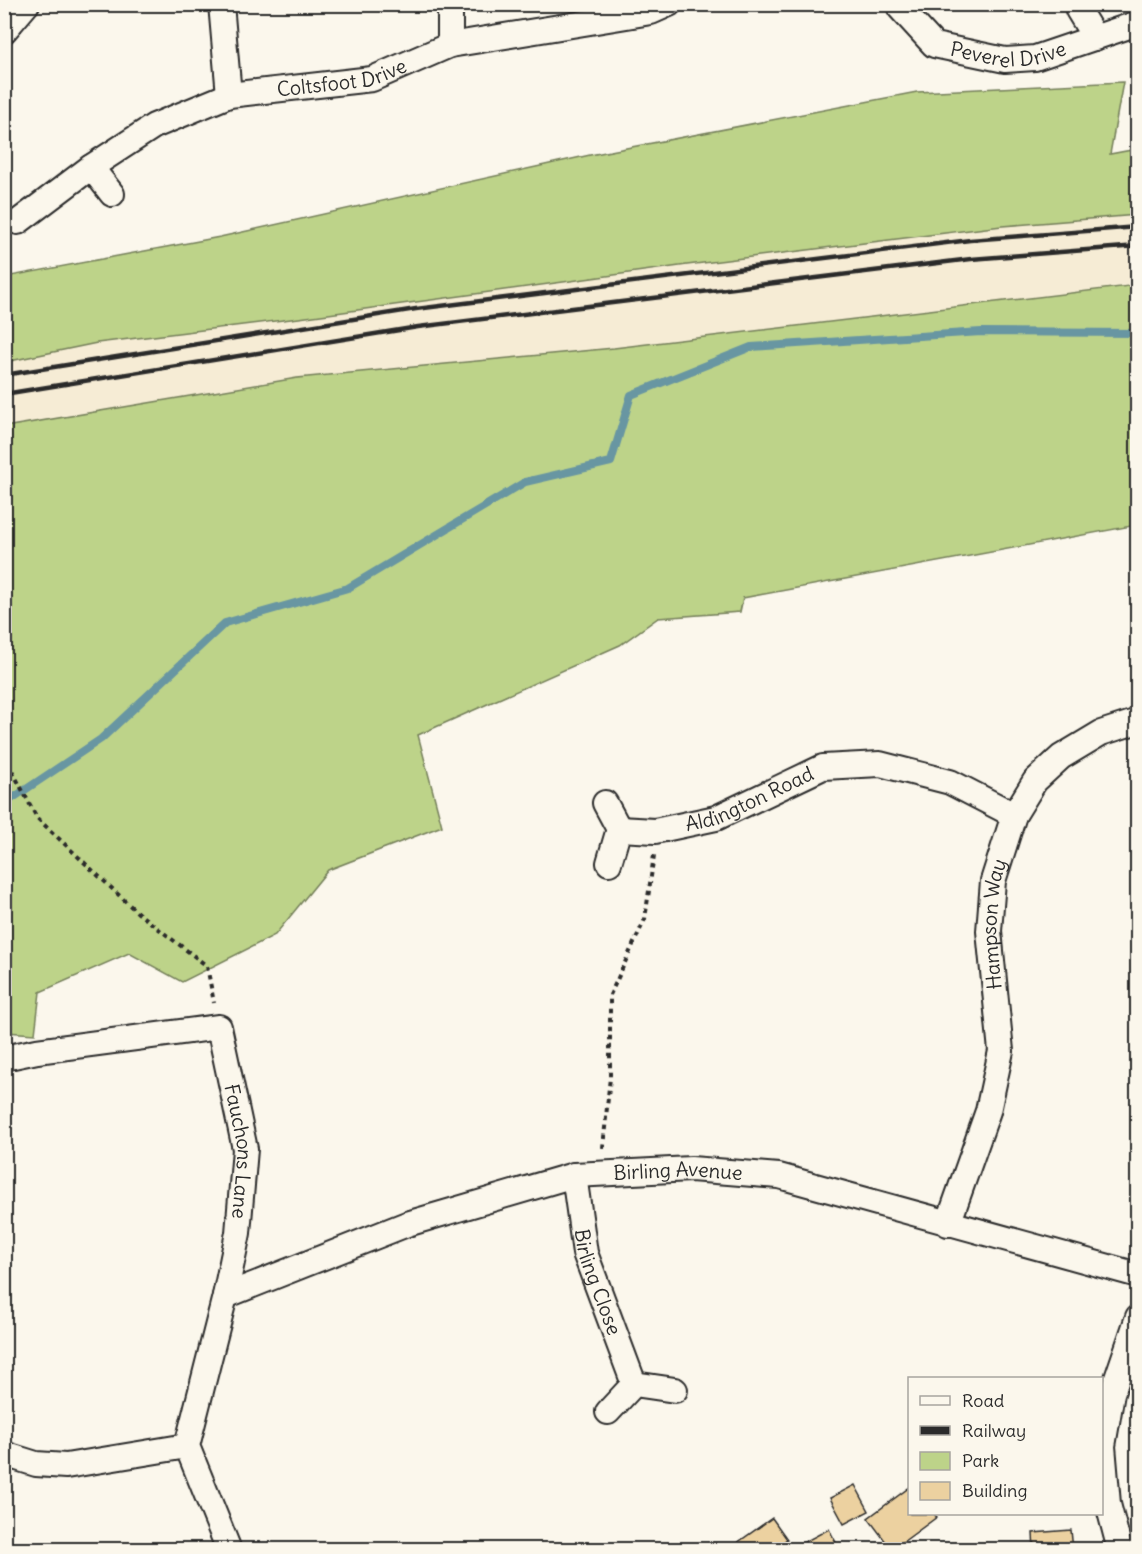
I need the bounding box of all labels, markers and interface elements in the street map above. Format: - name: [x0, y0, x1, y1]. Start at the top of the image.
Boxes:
- street label: Peverel Drive: [948, 35, 1069, 73]
- street label: Coltsfoot Drive: [275, 53, 410, 102]
- street label: Aldington Road: [683, 760, 817, 836]
- street label: Hampson Way: [976, 855, 1011, 991]
- street label: Fauchons Lane: [219, 1082, 258, 1220]
- street label: Birling Avenue: [613, 1156, 744, 1185]
- street label: Birling Close: [570, 1227, 628, 1338]
- legend: [908, 1377, 1103, 1515]
- text: Road: [962, 1389, 1005, 1412]
- text: Railway: [962, 1419, 1026, 1442]
- text: Park: [962, 1449, 999, 1472]
- text: Building: [962, 1479, 1027, 1502]

